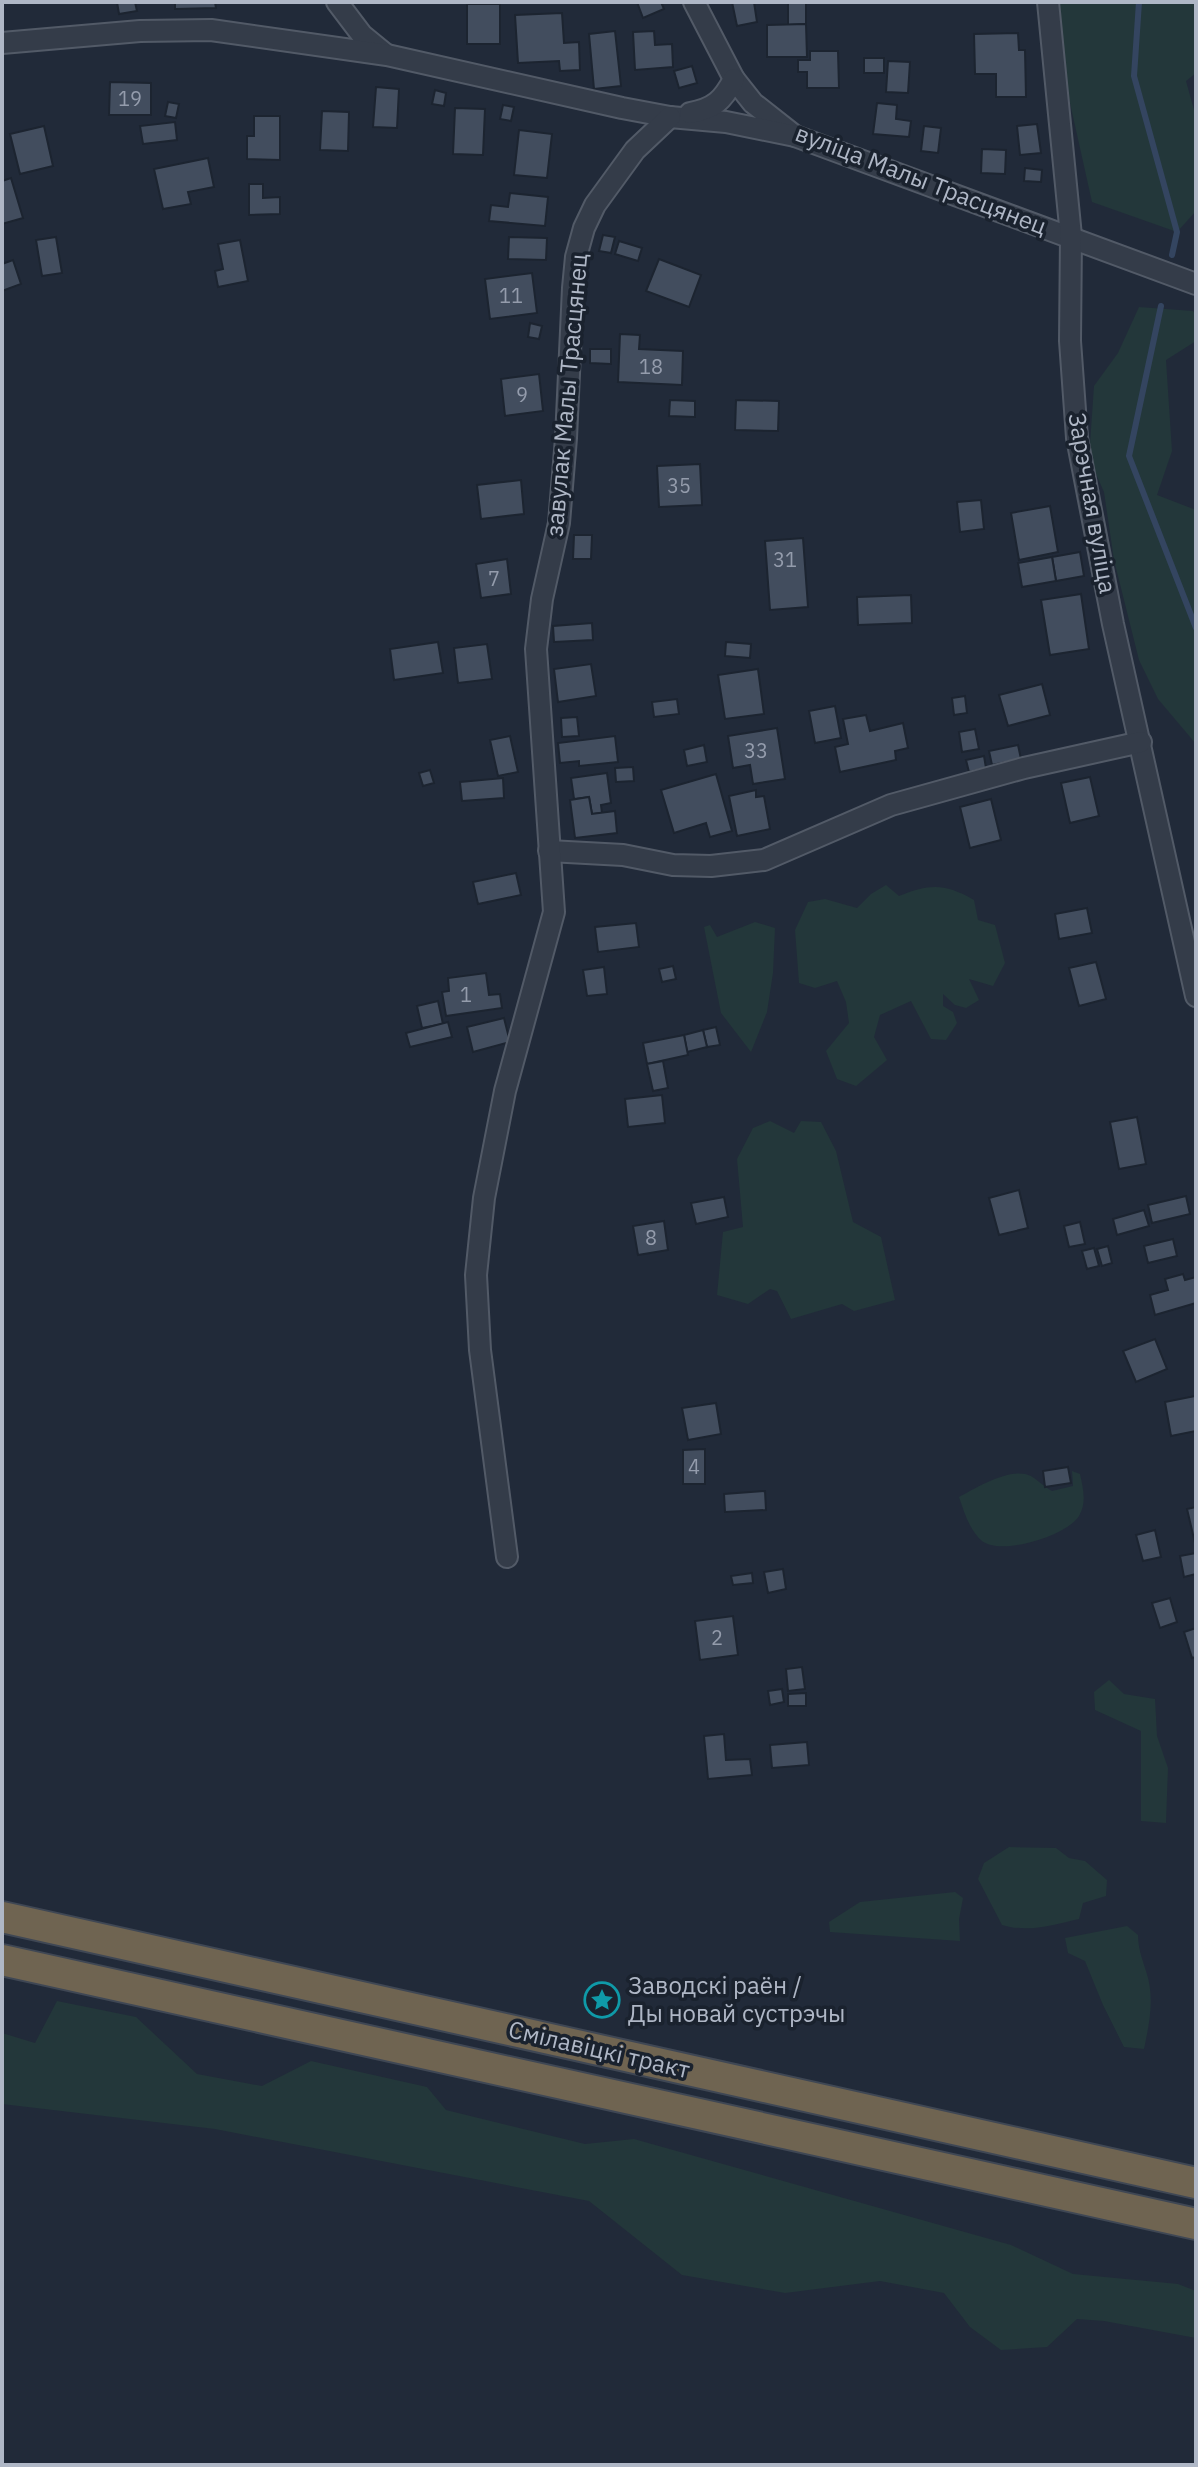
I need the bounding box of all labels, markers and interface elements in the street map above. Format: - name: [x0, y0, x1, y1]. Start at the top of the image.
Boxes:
- house number: 19: [118, 85, 142, 112]
- street label: вуліца Малы Трасцянец: [791, 116, 1052, 242]
- street label: завулак Малы Трасцянец: [538, 252, 594, 538]
- house number: 11: [499, 282, 523, 309]
- house number: 18: [639, 353, 663, 380]
- house number: 9: [516, 381, 528, 408]
- street label: Зарэчная вуліца: [1061, 410, 1125, 596]
- house number: 35: [667, 472, 691, 499]
- house number: 31: [773, 546, 797, 573]
- house number: 7: [488, 565, 500, 592]
- house number: 33: [744, 737, 768, 764]
- house number: 1: [460, 981, 472, 1008]
- house number: 8: [645, 1224, 657, 1251]
- house number: 4: [688, 1453, 700, 1480]
- house number: 2: [711, 1624, 723, 1651]
- place label: Заводскі раён / Ды новай сустрэчы: [628, 1969, 845, 2029]
- place icon: Заводскі раён / Ды новай сустрэчы: [583, 1981, 621, 2019]
- street label: Смілавіцкі тракт: [505, 2013, 693, 2085]

